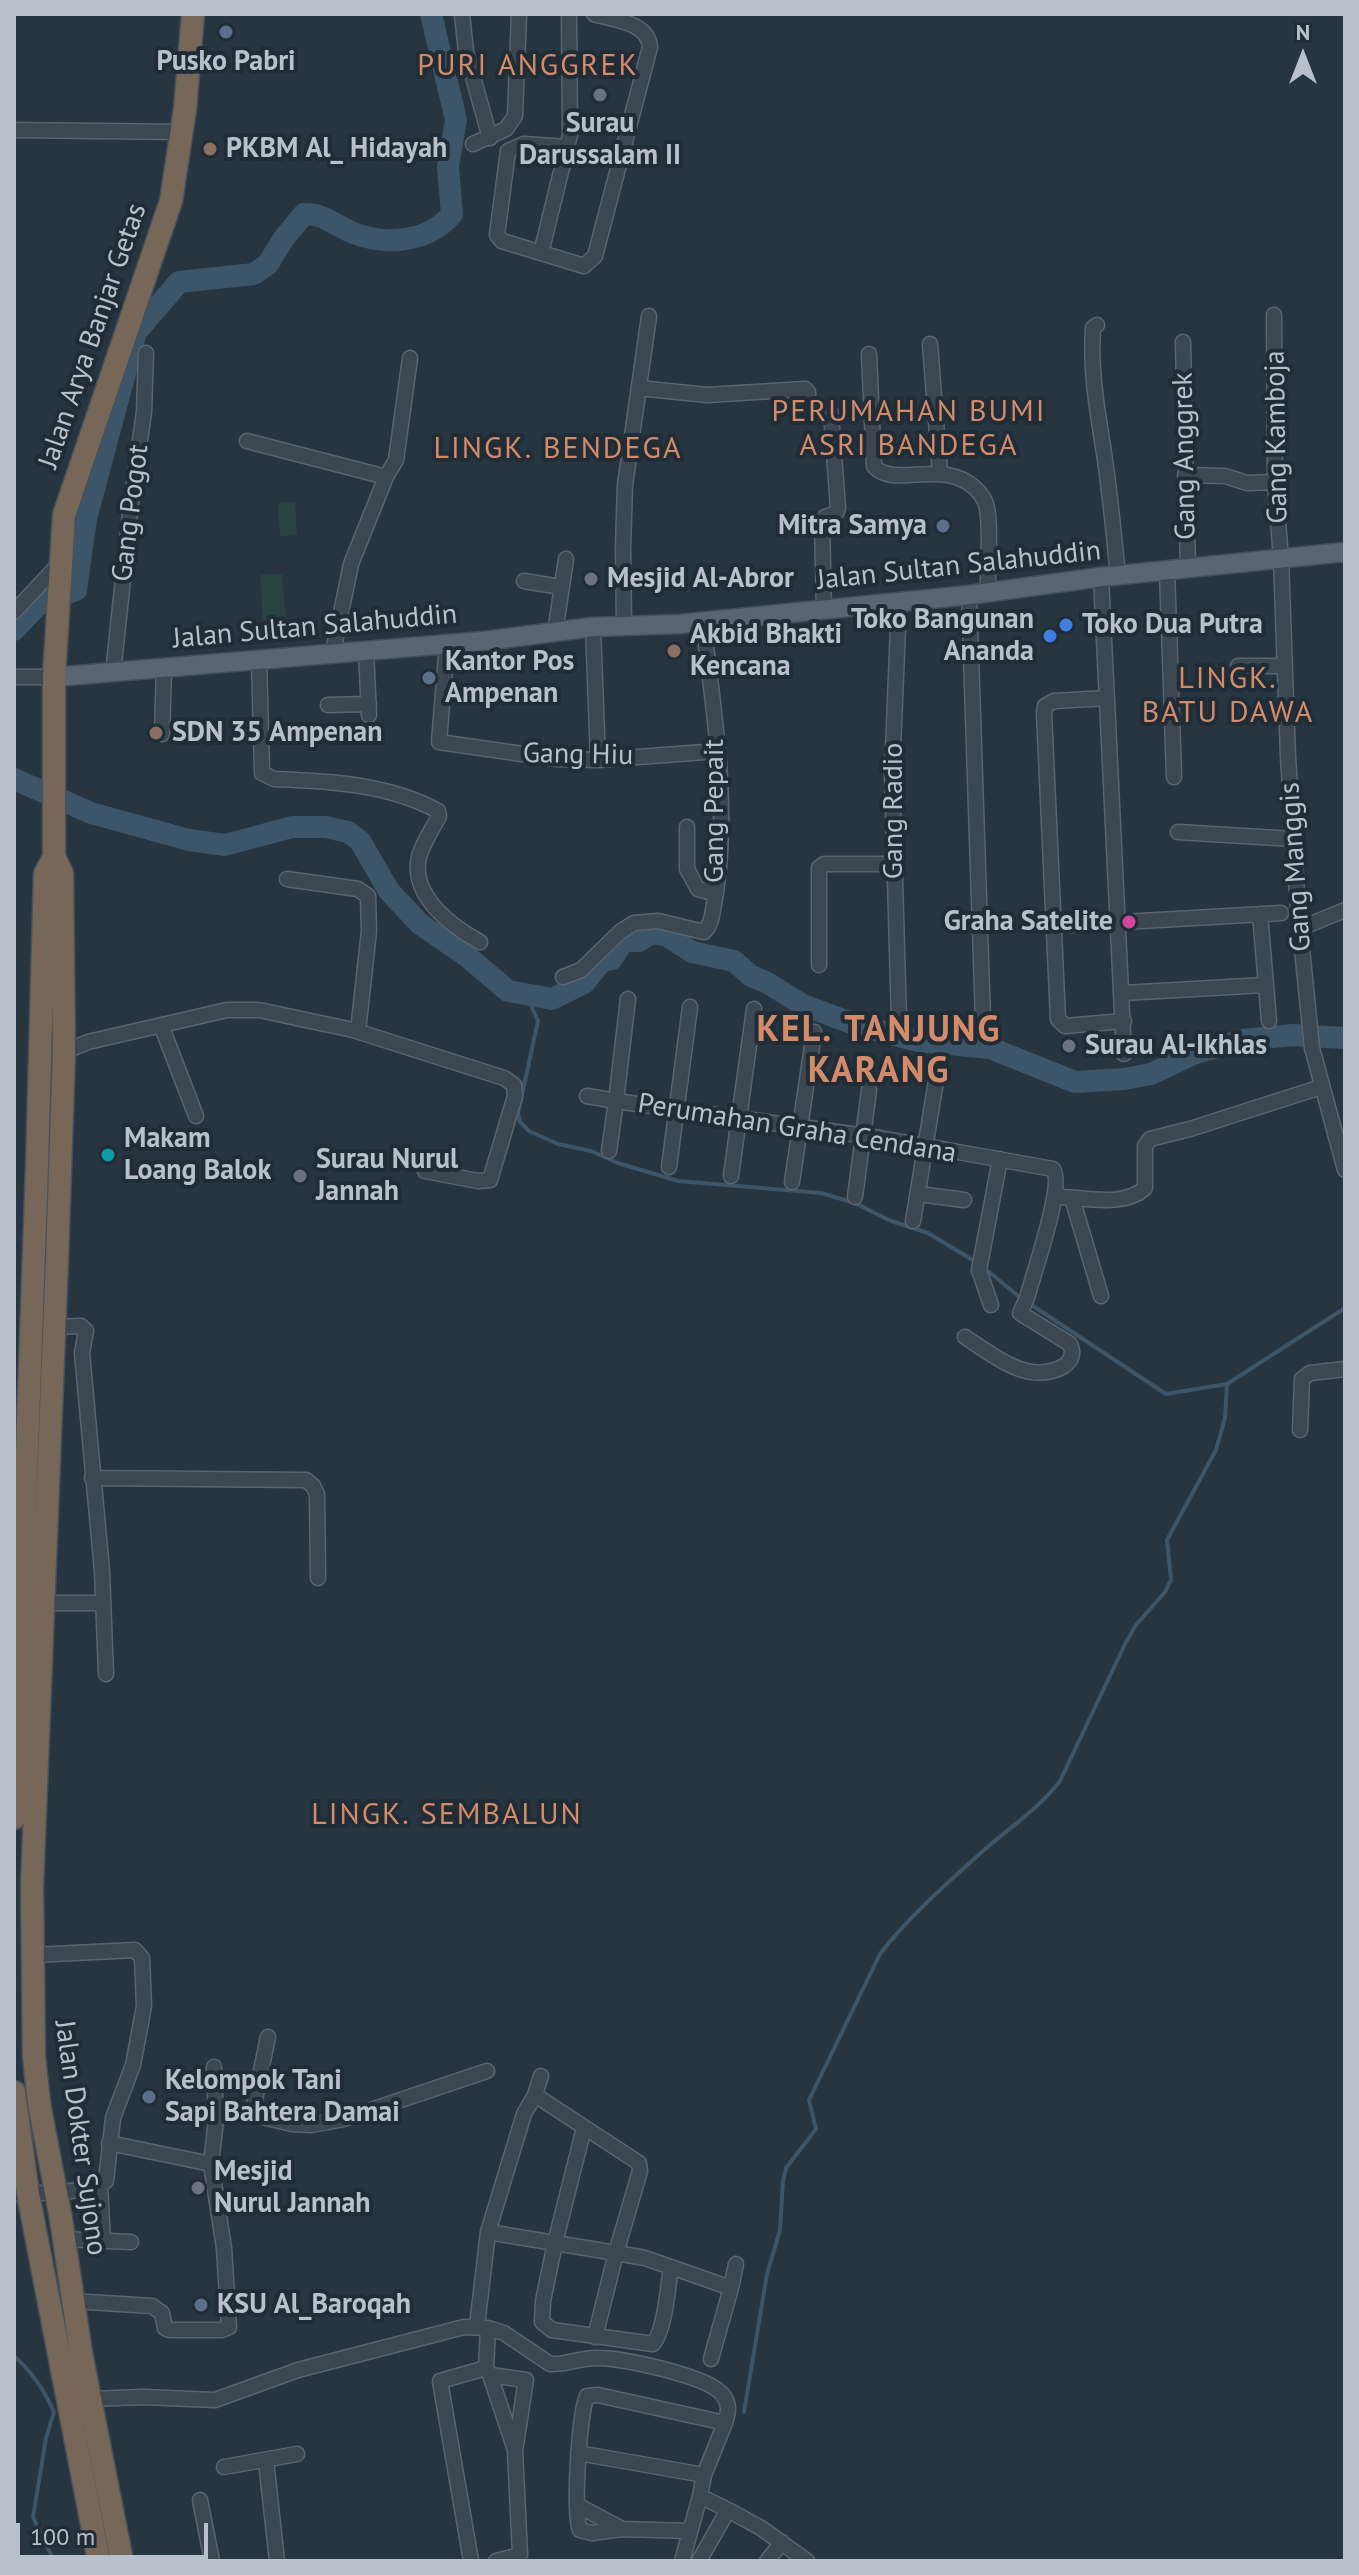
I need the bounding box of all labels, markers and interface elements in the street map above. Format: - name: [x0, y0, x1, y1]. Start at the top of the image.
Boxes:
- north arrow: [1263, 16, 1343, 96]
- text: N: [1296, 18, 1310, 46]
- marker: Pusko Pabri: [217, 23, 235, 41]
- place label: Pusko Pabri: [156, 45, 296, 79]
- district label: PURI ANGGREK: [417, 48, 639, 84]
- marker: Surau Darussalam II: [591, 86, 609, 104]
- place label: Surau Darussalam II: [519, 107, 681, 173]
- place label: PKBM Al_ Hidayah: [226, 132, 447, 166]
- marker: PKBM Al_ Hidayah: [201, 140, 219, 158]
- street label: Jalan Arya Banjar Getas: [32, 199, 154, 473]
- street label: Gang Kamboja: [1259, 350, 1295, 524]
- street label: Gang Anggrek: [1167, 372, 1203, 540]
- district label: PERUMAHAN BUMI ASRI BANDEGA: [772, 394, 1046, 464]
- district label: LINGK. BENDEGA: [434, 431, 682, 467]
- street label: Gang Pogot: [106, 442, 156, 584]
- place label: Mitra Samya: [778, 509, 927, 543]
- marker: Mitra Samya: [934, 517, 952, 535]
- street label: Jalan Sultan Salahuddin: [815, 534, 1103, 598]
- place label: Mesjid Al-Abror: [607, 562, 794, 596]
- marker: Mesjid Al-Abror: [582, 570, 600, 588]
- street label: Jalan Sultan Salahuddin: [171, 598, 459, 656]
- place label: Toko Bangunan Ananda: [851, 603, 1034, 669]
- place label: Toko Dua Putra: [1082, 608, 1263, 642]
- marker: Toko Dua Putra: [1057, 616, 1075, 634]
- place label: Akbid Bhakti Kencana: [690, 618, 842, 684]
- marker: Toko Bangunan Ananda: [1041, 627, 1059, 645]
- marker: Akbid Bhakti Kencana: [665, 642, 683, 660]
- place label: Kantor Pos Ampenan: [445, 645, 574, 711]
- district label: LINGK. BATU DAWA: [1142, 661, 1314, 732]
- marker: Kantor Pos Ampenan: [420, 669, 438, 687]
- place label: SDN 35 Ampenan: [172, 716, 383, 750]
- marker: SDN 35 Ampenan: [147, 724, 165, 742]
- street label: Gang Hiu: [523, 737, 633, 773]
- street label: Gang Pepait: [698, 739, 732, 883]
- street label: Gang Radio: [877, 743, 911, 879]
- street label: Gang Manggis: [1273, 781, 1319, 953]
- place label: Graha Satelite: [944, 905, 1113, 939]
- marker: Graha Satelite: [1120, 913, 1138, 931]
- district label: KEL. TANJUNG KARANG: [757, 1009, 1001, 1094]
- place label: Surau Al-Ikhlas: [1085, 1029, 1267, 1063]
- marker: Surau Al-Ikhlas: [1060, 1037, 1078, 1055]
- street label: Perumahan Graha Cendana: [635, 1087, 959, 1171]
- place label: Makam Loang Balok: [124, 1122, 271, 1188]
- place label: Surau Nurul Jannah: [316, 1143, 458, 1209]
- marker: Makam Loang Balok: [99, 1146, 117, 1164]
- marker: Surau Nurul Jannah: [291, 1167, 309, 1185]
- district label: LINGK. SEMBALUN: [311, 1797, 583, 1833]
- street label: Jalan Dokter Sujono: [47, 2018, 113, 2258]
- place label: Kelompok Tani Sapi Bahtera Damai: [165, 2064, 400, 2130]
- marker: Kelompok Tani Sapi Bahtera Damai: [140, 2088, 158, 2106]
- place label: Mesjid Nurul Jannah: [214, 2155, 371, 2221]
- marker: Mesjid Nurul Jannah: [189, 2179, 207, 2197]
- place label: KSU Al_Baroqah: [217, 2288, 411, 2322]
- marker: KSU Al_Baroqah: [192, 2296, 210, 2314]
- scale bar: [20, 2507, 212, 2557]
- text: 100 m: [30, 2521, 95, 2552]

